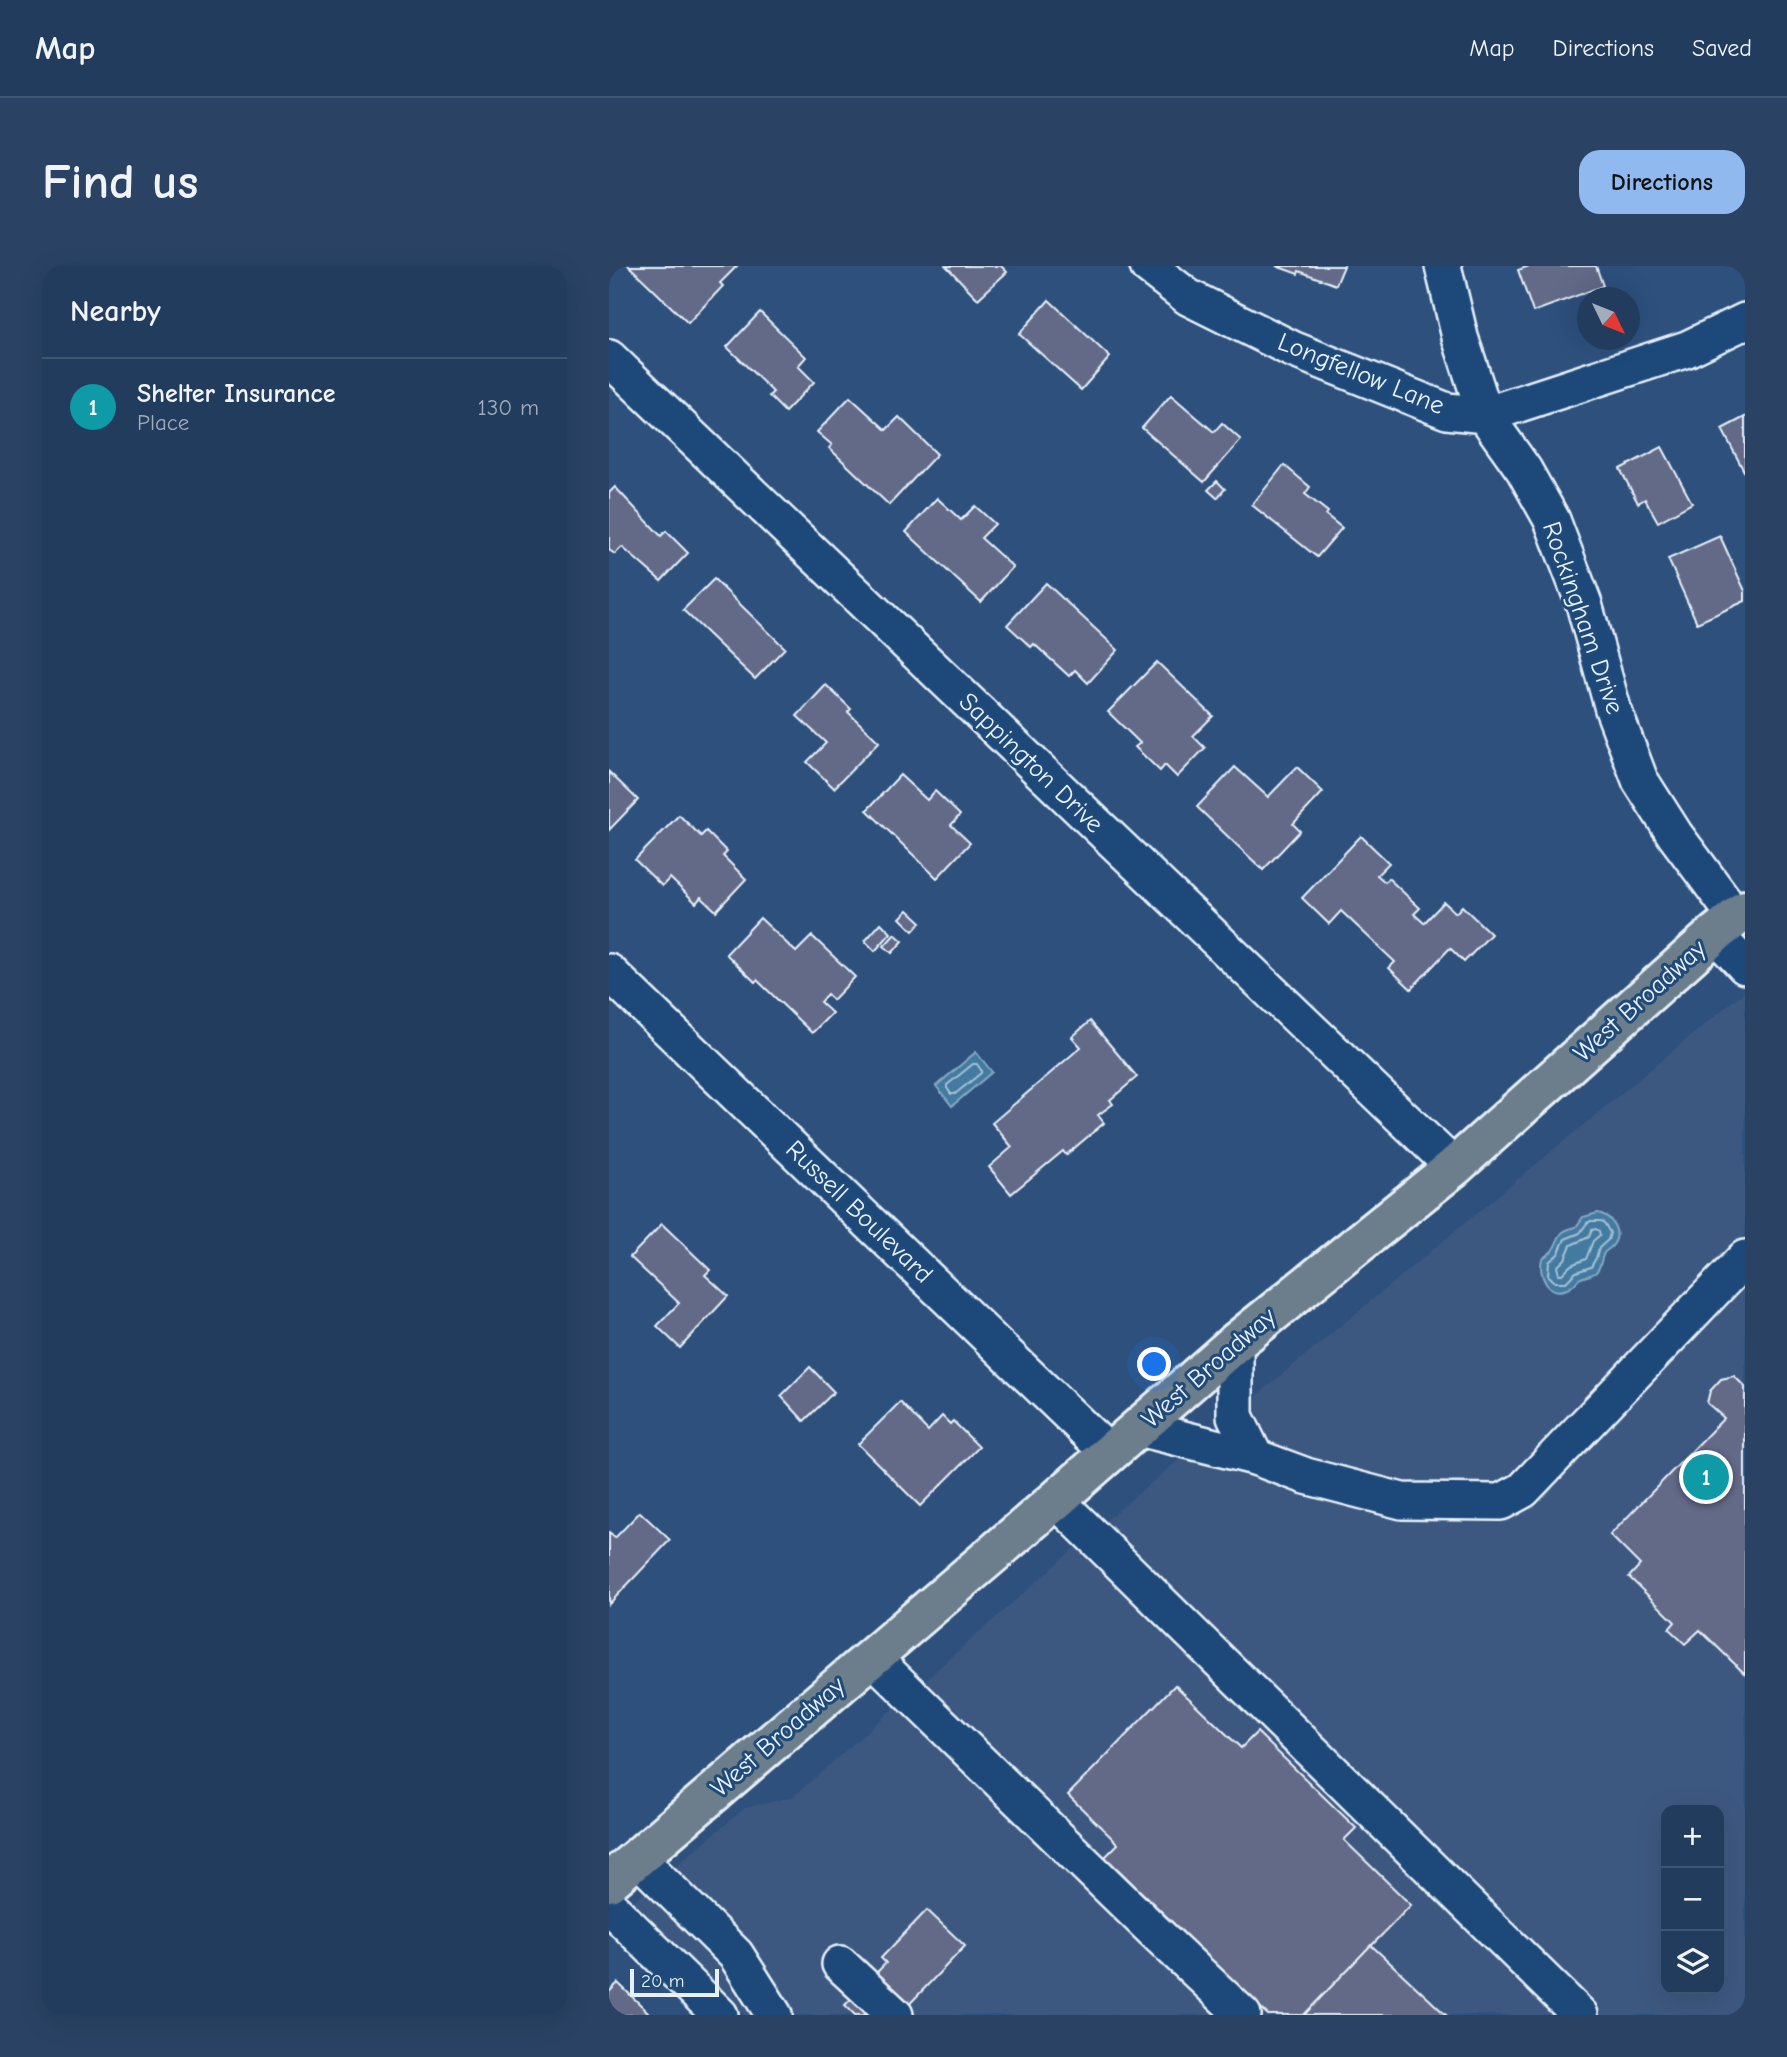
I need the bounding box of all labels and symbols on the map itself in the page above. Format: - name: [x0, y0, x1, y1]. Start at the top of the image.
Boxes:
- north arrow: [1577, 287, 1640, 350]
- street label: Longfellow Lane: [1273, 327, 1449, 421]
- street label: Rockingham Drive: [1536, 518, 1630, 718]
- street label: Sappington Drive: [953, 687, 1109, 839]
- street label: West Broadway: [1568, 933, 1713, 1068]
- street label: Russell Boulevard: [779, 1134, 939, 1290]
- street label: West Broadway: [1136, 1301, 1282, 1434]
- your location: [1137, 1347, 1171, 1381]
- pin: 1: [1683, 1451, 1729, 1503]
- street label: West Broadway: [705, 1670, 851, 1803]
- scale bar: [630, 1966, 719, 1998]

